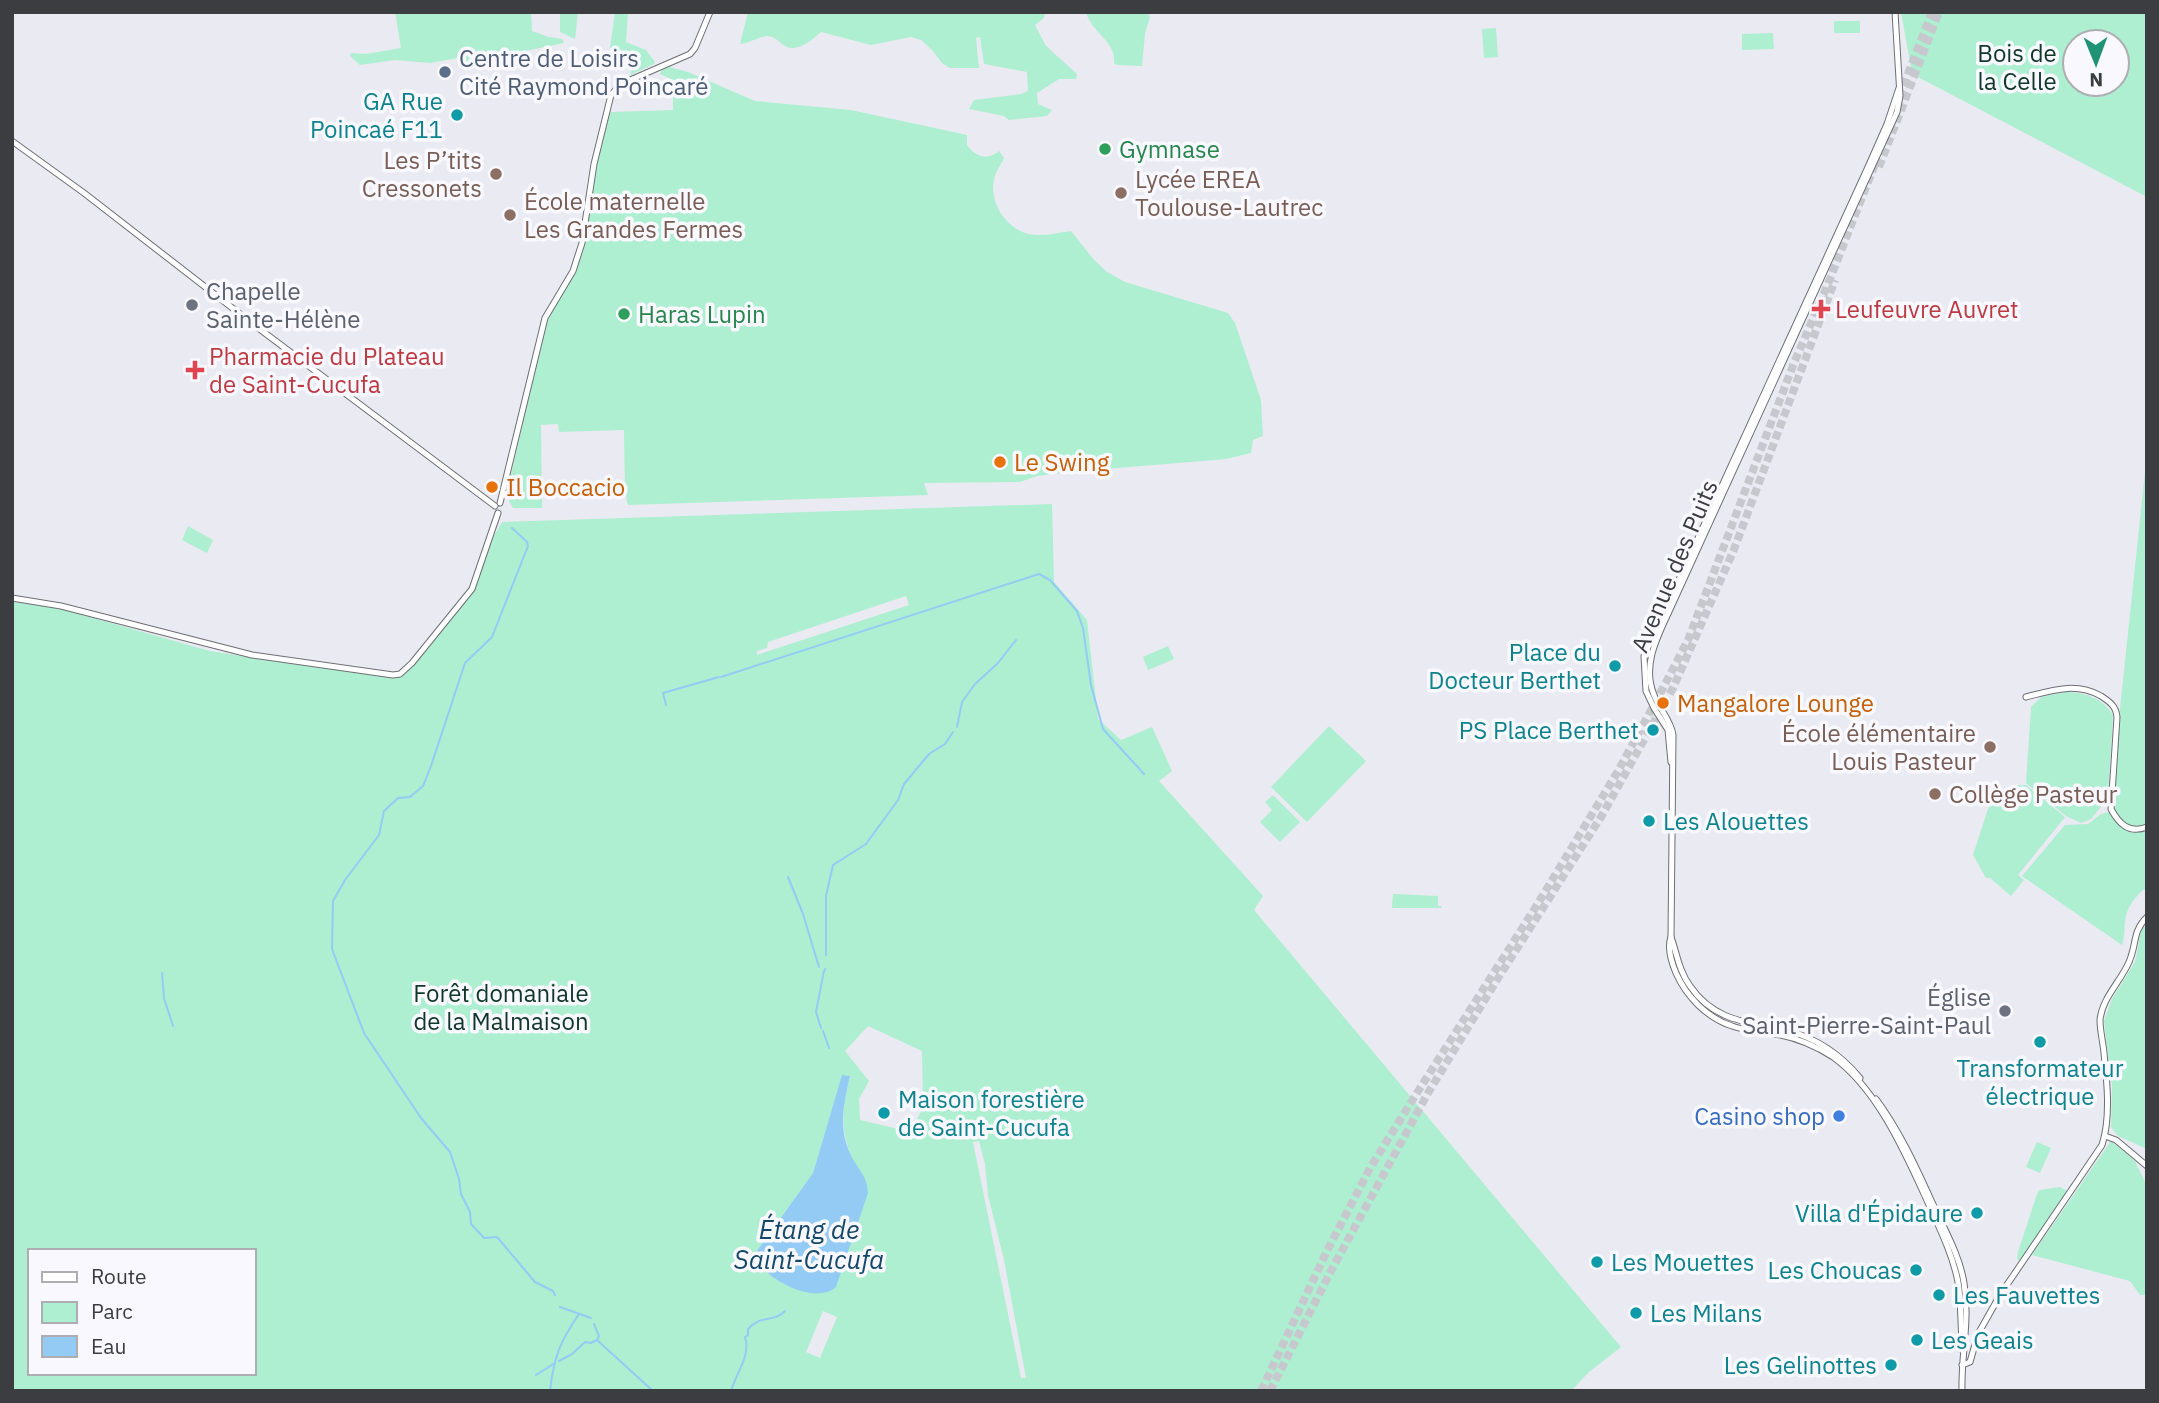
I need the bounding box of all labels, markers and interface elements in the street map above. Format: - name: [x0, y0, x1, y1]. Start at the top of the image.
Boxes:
- north arrow: [2061, 28, 2131, 98]
- park label: Bois de la Celle: [1977, 37, 2057, 97]
- place label: Centre de Loisirs Cité Raymond Poincaré: [459, 42, 708, 102]
- marker: Centre de Loisirs Cité Raymond Poincaré: [437, 64, 453, 80]
- text: N: [2089, 68, 2103, 92]
- place label: GA Rue Poincaé F11: [310, 85, 443, 145]
- marker: GA Rue Poincaé F11: [449, 107, 465, 123]
- place label: Gymnase: [1119, 133, 1220, 165]
- marker: Gymnase: [1097, 141, 1113, 157]
- place label: Les P’tits Cressonets: [362, 144, 482, 204]
- place label: Lycée EREA Toulouse-Lautrec: [1135, 163, 1323, 223]
- marker: Les P’tits Cressonets: [488, 166, 504, 182]
- place label: École maternelle Les Grandes Fermes: [524, 185, 743, 245]
- marker: Lycée EREA Toulouse-Lautrec: [1113, 185, 1129, 201]
- marker: École maternelle Les Grandes Fermes: [502, 207, 518, 223]
- place label: Chapelle Sainte-Hélène: [206, 275, 360, 335]
- place label: Leufeuvre Auvret: [1835, 293, 2019, 325]
- marker: Chapelle Sainte-Hélène: [184, 297, 200, 313]
- place label: Haras Lupin: [638, 298, 766, 330]
- marker: Leufeuvre Auvret: [1813, 301, 1829, 317]
- marker: Haras Lupin: [616, 306, 632, 322]
- place label: Pharmacie du Plateau de Saint-Cucufa: [209, 340, 445, 400]
- marker: Pharmacie du Plateau de Saint-Cucufa: [187, 362, 203, 378]
- place label: Le Swing: [1014, 446, 1110, 478]
- marker: Le Swing: [992, 454, 1008, 470]
- place label: Il Boccacio: [506, 471, 625, 503]
- street label: Avenue des Puits: [1623, 475, 1725, 657]
- marker: Il Boccacio: [484, 479, 500, 495]
- place label: Place du Docteur Berthet: [1428, 636, 1601, 696]
- marker: Place du Docteur Berthet: [1607, 658, 1623, 674]
- place label: Mangalore Lounge: [1677, 687, 1874, 719]
- marker: Mangalore Lounge: [1655, 695, 1671, 711]
- place label: PS Place Berthet: [1459, 714, 1639, 746]
- place label: École élémentaire Louis Pasteur: [1782, 717, 1976, 777]
- marker: PS Place Berthet: [1645, 722, 1661, 738]
- marker: École élémentaire Louis Pasteur: [1982, 739, 1998, 755]
- place label: Collège Pasteur: [1949, 778, 2118, 810]
- marker: Collège Pasteur: [1927, 786, 1943, 802]
- place label: Les Alouettes: [1663, 805, 1809, 837]
- marker: Les Alouettes: [1641, 813, 1657, 829]
- park label: Forêt domaniale de la Malmaison: [413, 977, 589, 1037]
- place label: Église Saint-Pierre-Saint-Paul: [1742, 981, 1991, 1041]
- marker: Église Saint-Pierre-Saint-Paul: [1997, 1003, 2013, 1019]
- marker: Transformateur électrique: [2032, 1034, 2048, 1050]
- place label: Transformateur électrique: [1956, 1052, 2124, 1112]
- place label: Maison forestière de Saint-Cucufa: [898, 1083, 1085, 1143]
- place label: Casino shop: [1694, 1100, 1825, 1132]
- marker: Maison forestière de Saint-Cucufa: [876, 1105, 892, 1121]
- marker: Casino shop: [1831, 1108, 1847, 1124]
- place label: Villa d'Épidaure: [1795, 1197, 1963, 1229]
- marker: Villa d'Épidaure: [1969, 1205, 1985, 1221]
- water label: Étang de Saint-Cucufa: [734, 1212, 884, 1276]
- place label: Les Mouettes: [1611, 1246, 1754, 1278]
- legend: [28, 1249, 256, 1375]
- marker: Les Mouettes: [1589, 1254, 1605, 1270]
- place label: Les Choucas: [1768, 1254, 1902, 1286]
- text: Route: [91, 1262, 147, 1290]
- marker: Les Choucas: [1908, 1262, 1924, 1278]
- place label: Les Fauvettes: [1953, 1279, 2100, 1311]
- marker: Les Fauvettes: [1931, 1287, 1947, 1303]
- text: Parc: [91, 1297, 133, 1325]
- place label: Les Milans: [1650, 1297, 1762, 1329]
- marker: Les Milans: [1628, 1305, 1644, 1321]
- place label: Les Geais: [1931, 1324, 2034, 1356]
- text: Eau: [91, 1332, 126, 1360]
- marker: Les Geais: [1909, 1332, 1925, 1348]
- place label: Les Gelinottes: [1724, 1349, 1877, 1381]
- marker: Les Gelinottes: [1883, 1357, 1899, 1373]

